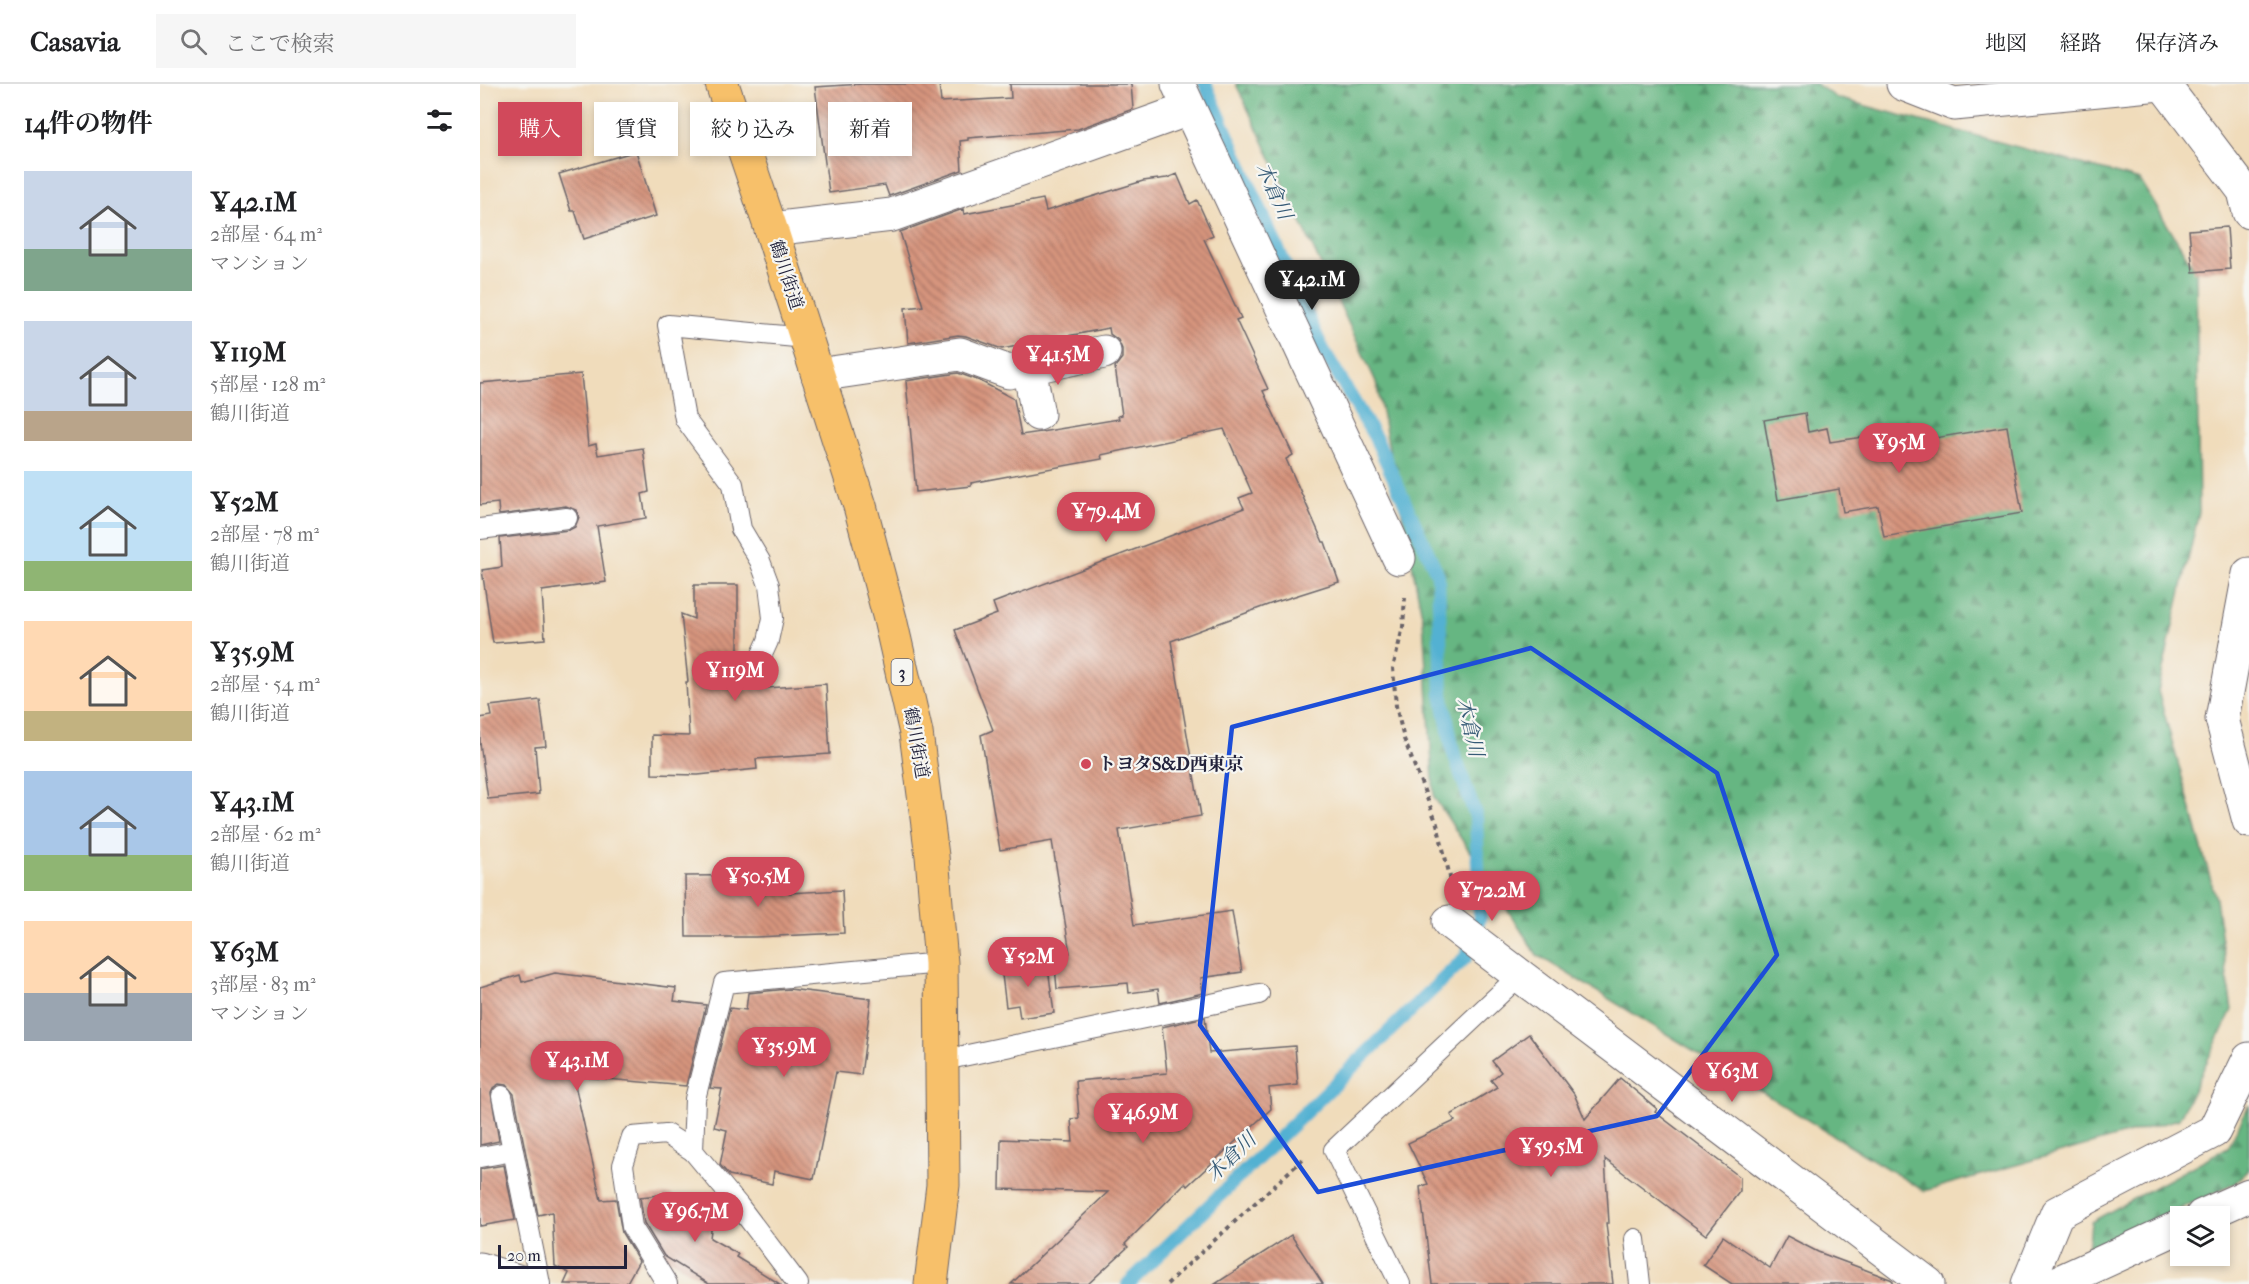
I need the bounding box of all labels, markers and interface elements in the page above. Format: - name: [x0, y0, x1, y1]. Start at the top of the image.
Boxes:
- search box: [156, 14, 576, 68]
- text: Casavia: [30, 25, 120, 58]
- icon: search: [177, 25, 210, 58]
- text: ここで検索: [225, 31, 335, 57]
- text: 地図: [1985, 31, 2027, 55]
- text: 経路: [2060, 31, 2102, 55]
- text: 保存済み: [2135, 31, 2219, 55]
- chip: 購入: [498, 102, 582, 156]
- chip: 賃貸: [594, 102, 678, 156]
- chip: 絞り込み: [690, 102, 816, 156]
- chip: 新着: [828, 102, 912, 156]
- icon: filters: [423, 104, 456, 137]
- text: 14件の物件: [24, 108, 153, 139]
- water label: 木倉川: [1251, 159, 1298, 225]
- text: ¥42.1M: [210, 187, 297, 218]
- icon: home: [72, 195, 144, 267]
- text: 2部屋 · 64 m²: [210, 223, 322, 246]
- street label: 鶴川街道: [765, 238, 807, 312]
- text: マンション: [210, 252, 309, 275]
- pin: ¥42.1M: [1263, 260, 1361, 311]
- text: ¥42.1M: [1279, 268, 1345, 291]
- pin: ¥41.5M: [1009, 335, 1107, 386]
- text: ¥119M: [210, 337, 286, 368]
- text: ¥41.5M: [1026, 343, 1090, 366]
- icon: home: [72, 345, 144, 417]
- text: 5部屋 · 128 m²: [210, 373, 325, 396]
- text: 鶴川街道: [210, 402, 290, 425]
- pin: ¥95M: [1863, 423, 1935, 474]
- text: ¥95M: [1873, 431, 1925, 454]
- text: ¥52M: [210, 487, 279, 518]
- pin: ¥79.4M: [1057, 492, 1155, 543]
- icon: home: [72, 495, 144, 567]
- text: ¥79.4M: [1071, 500, 1141, 523]
- text: 2部屋 · 78 m²: [210, 523, 319, 546]
- text: 鶴川街道: [210, 552, 290, 575]
- text: ¥35.9M: [210, 637, 294, 668]
- icon: home: [72, 645, 144, 717]
- pin: ¥119M: [693, 651, 777, 702]
- text: ¥119M: [706, 659, 764, 682]
- road number: 3: [892, 659, 912, 685]
- text: 2部屋 · 54 m²: [210, 673, 320, 696]
- water label: 木倉川: [1452, 695, 1488, 761]
- text: 鶴川街道: [210, 702, 290, 725]
- street label: 鶴川街道: [899, 706, 933, 780]
- place label: トヨタS&D西東京: [1098, 754, 1244, 775]
- marker: トヨタS&D西東京: [1079, 757, 1093, 771]
- text: ¥43.1M: [210, 787, 294, 818]
- icon: home: [72, 795, 144, 867]
- text: 2部屋 · 62 m²: [210, 823, 321, 846]
- text: 鶴川街道: [210, 852, 290, 875]
- pin: ¥50.5M: [709, 857, 807, 908]
- text: ¥50.5M: [725, 865, 791, 888]
- pin: ¥72.2M: [1443, 871, 1541, 922]
- text: ¥72.2M: [1458, 879, 1526, 902]
- text: ¥63M: [210, 937, 279, 968]
- pin: ¥52M: [992, 937, 1064, 988]
- icon: home: [72, 945, 144, 1017]
- text: ¥52M: [1002, 945, 1054, 968]
- text: 3部屋 · 83 m²: [210, 973, 316, 996]
- text: マンション: [210, 1002, 309, 1025]
- pin: ¥35.9M: [735, 1027, 833, 1078]
- text: ¥35.9M: [752, 1035, 816, 1058]
- pin: ¥43.1M: [528, 1041, 626, 1092]
- text: ¥43.1M: [545, 1049, 609, 1072]
- pin: ¥63M: [1696, 1052, 1768, 1103]
- text: ¥63M: [1706, 1060, 1758, 1083]
- pin: ¥46.9M: [1094, 1093, 1192, 1144]
- text: ¥46.9M: [1108, 1101, 1178, 1124]
- water label: 木倉川: [1201, 1126, 1262, 1186]
- pin: ¥59.5M: [1502, 1127, 1600, 1178]
- text: ¥59.5M: [1519, 1135, 1583, 1158]
- pin: ¥96.7M: [646, 1192, 744, 1243]
- text: ¥96.7M: [661, 1200, 729, 1223]
- map controls: [2170, 1206, 2230, 1266]
- button: layers: [2170, 1206, 2230, 1266]
- scale bar: [498, 1242, 627, 1270]
- text: 20 m: [507, 1246, 541, 1265]

